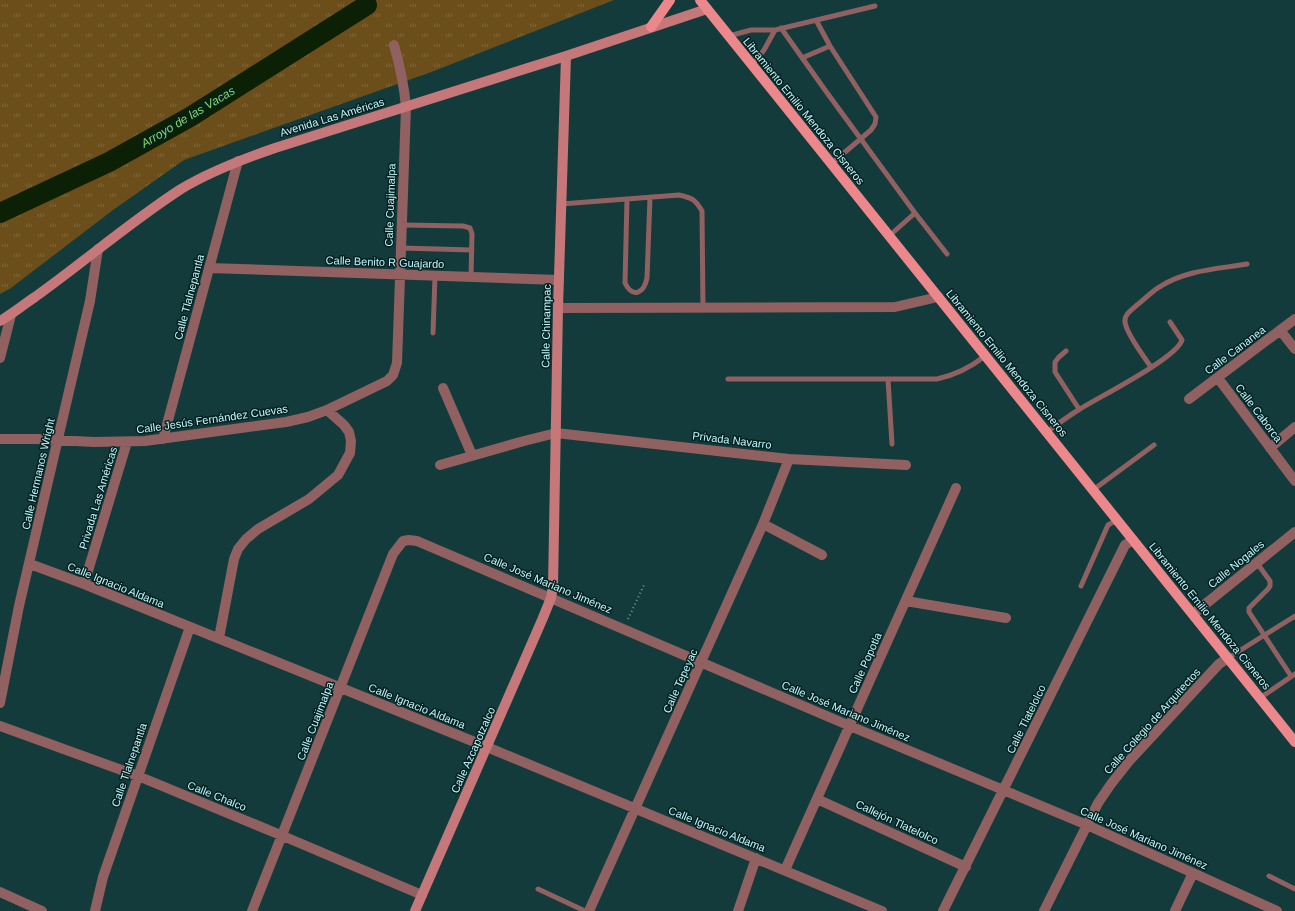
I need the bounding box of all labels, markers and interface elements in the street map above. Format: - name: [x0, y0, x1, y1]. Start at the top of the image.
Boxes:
- street label: Libramiento Emilio Mendoza Cisneros: [741, 35, 867, 187]
- water label: Arroyo de las Vacas: [138, 83, 237, 151]
- street label: Avenida Las Américas: [278, 95, 386, 139]
- street label: Calle Cuajimalpa: [383, 162, 397, 247]
- street label: Calle Tlalnepantla: [172, 252, 206, 341]
- street label: Calle Benito R Guajardo: [326, 254, 444, 270]
- street label: Calle Chinampac: [539, 284, 553, 368]
- street label: Libramiento Emilio Mendoza Cisneros: [944, 287, 1070, 439]
- street label: Calle Cananea: [1202, 323, 1268, 377]
- street label: Calle Caborca: [1233, 382, 1285, 445]
- street label: Calle Jesús Fernández Cuevas: [135, 402, 289, 436]
- street label: Calle Hermanos Wright: [19, 417, 57, 531]
- street label: Privada Navarro: [692, 429, 772, 451]
- street label: Privada Las Américas: [77, 445, 119, 551]
- street label: Calle Nogales: [1206, 537, 1267, 590]
- street label: Libramiento Emilio Mendoza Cisneros: [1147, 540, 1273, 692]
- street label: Calle José Mariano Jiménez: [482, 550, 614, 616]
- street label: Calle Ignacio Aldama: [66, 560, 167, 610]
- street label: Calle Popotla: [846, 630, 884, 695]
- street label: Calle Tepeyac: [661, 647, 700, 715]
- street label: Calle Colegio de Arquitectos: [1101, 665, 1203, 776]
- street label: Calle José Mariano Jiménez: [780, 678, 912, 744]
- street label: Calle Cuajimalpa: [294, 679, 336, 762]
- street label: Calle Ignacio Aldama: [367, 681, 468, 731]
- street label: Calle Tlatelolco: [1004, 683, 1048, 755]
- street label: Calle Azcapotzalco: [449, 705, 497, 795]
- street label: Calle Tlalnepantla: [109, 721, 149, 808]
- street label: Calle Chalco: [186, 779, 248, 813]
- street label: Callejón Tlatelolco: [854, 798, 940, 846]
- street label: Calle Ignacio Aldama: [667, 804, 768, 854]
- street label: Calle José Mariano Jiménez: [1078, 804, 1210, 872]

